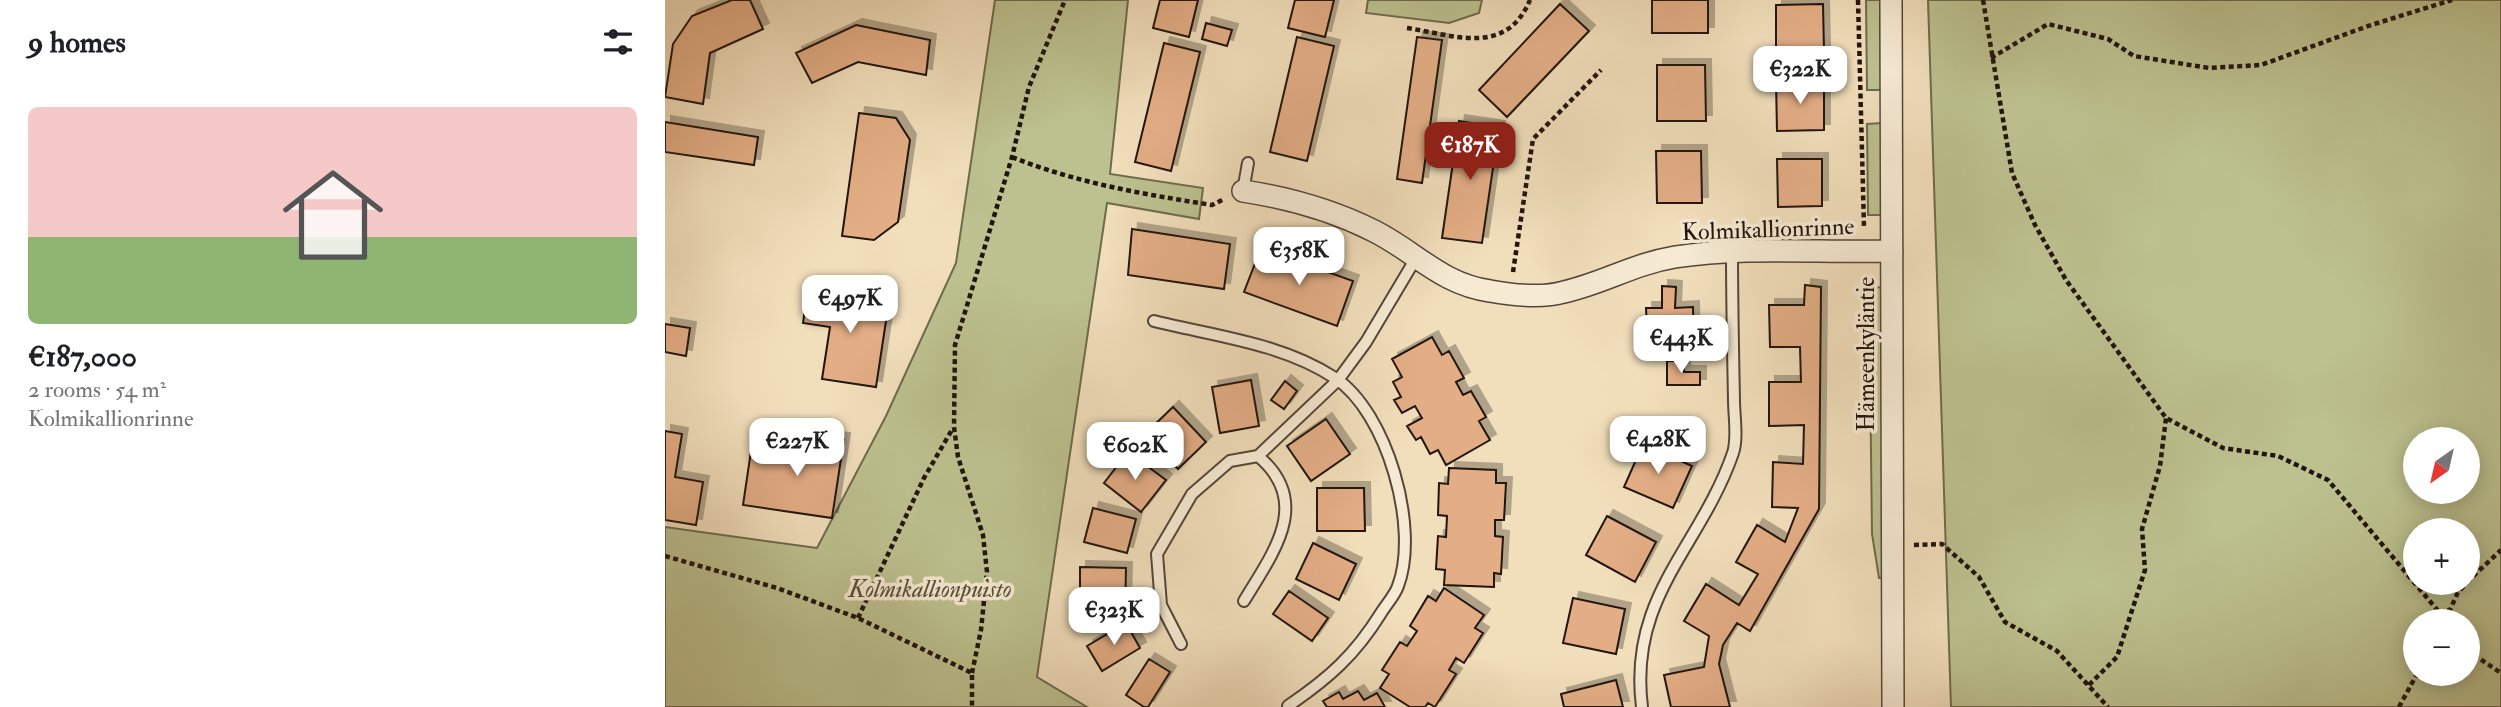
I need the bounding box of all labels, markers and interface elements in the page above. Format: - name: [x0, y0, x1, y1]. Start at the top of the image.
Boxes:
- icon: filters: [599, 23, 637, 61]
- text: 9 homes: [28, 24, 126, 61]
- pin: €322K: [1751, 46, 1849, 106]
- text: €322K: [1769, 54, 1831, 83]
- pin: €187K: [1421, 122, 1519, 182]
- text: €187K: [1440, 130, 1500, 159]
- icon: home: [270, 152, 396, 278]
- street label: Kolmikallionrinne: [1681, 211, 1855, 248]
- pin: €358K: [1250, 228, 1348, 287]
- text: €358K: [1269, 235, 1329, 264]
- pin: €497K: [801, 276, 899, 335]
- street label: Hämeenkyläntie: [1851, 277, 1882, 431]
- text: €497K: [818, 283, 882, 312]
- pin: €443K: [1632, 316, 1730, 375]
- text: €443K: [1649, 323, 1713, 352]
- text: €187,000: [28, 338, 137, 375]
- text: 2 rooms · 54 m²: [28, 375, 166, 404]
- text: Kolmikallionrinne: [28, 404, 194, 433]
- pin: €428K: [1609, 416, 1707, 476]
- pin: €227K: [748, 419, 846, 478]
- pin: €602K: [1086, 422, 1184, 482]
- text: €428K: [1626, 424, 1690, 453]
- text: €227K: [765, 426, 829, 455]
- north arrow: [2403, 427, 2480, 504]
- map controls: [2403, 427, 2480, 686]
- text: €602K: [1103, 430, 1167, 459]
- button: +: [2403, 518, 2480, 595]
- park label: Kolmikallionpuisto: [848, 574, 1011, 605]
- pin: €323K: [1065, 588, 1163, 647]
- text: €323K: [1085, 595, 1143, 624]
- button: −: [2403, 609, 2480, 686]

